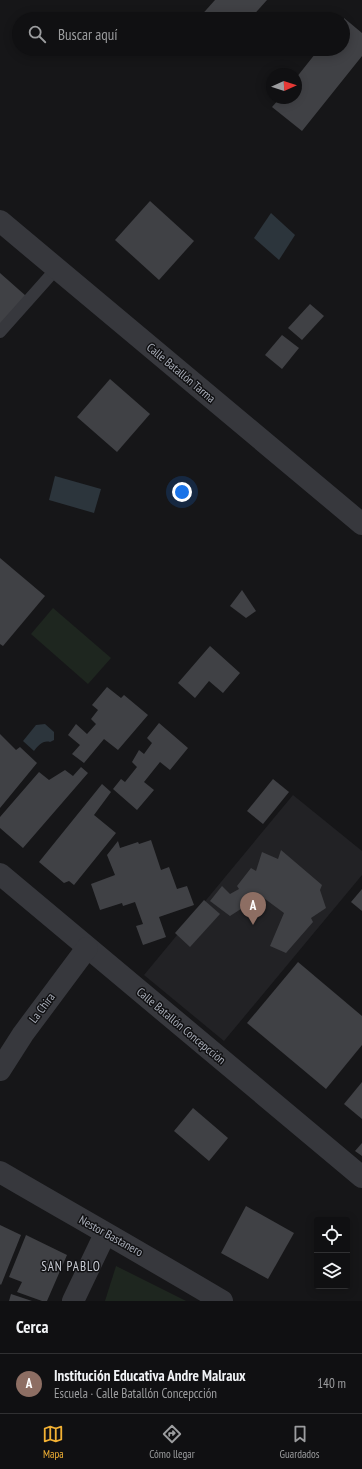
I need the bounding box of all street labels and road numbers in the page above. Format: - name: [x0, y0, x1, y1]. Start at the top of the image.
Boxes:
- street label: Calle Batallón Tarma: [144, 340, 219, 406]
- street label: Calle Batallón Concepcción: [134, 984, 229, 1067]
- street label: La Chira: [25, 990, 58, 1026]
- street label: Nestor Bastanero: [77, 1212, 146, 1259]

